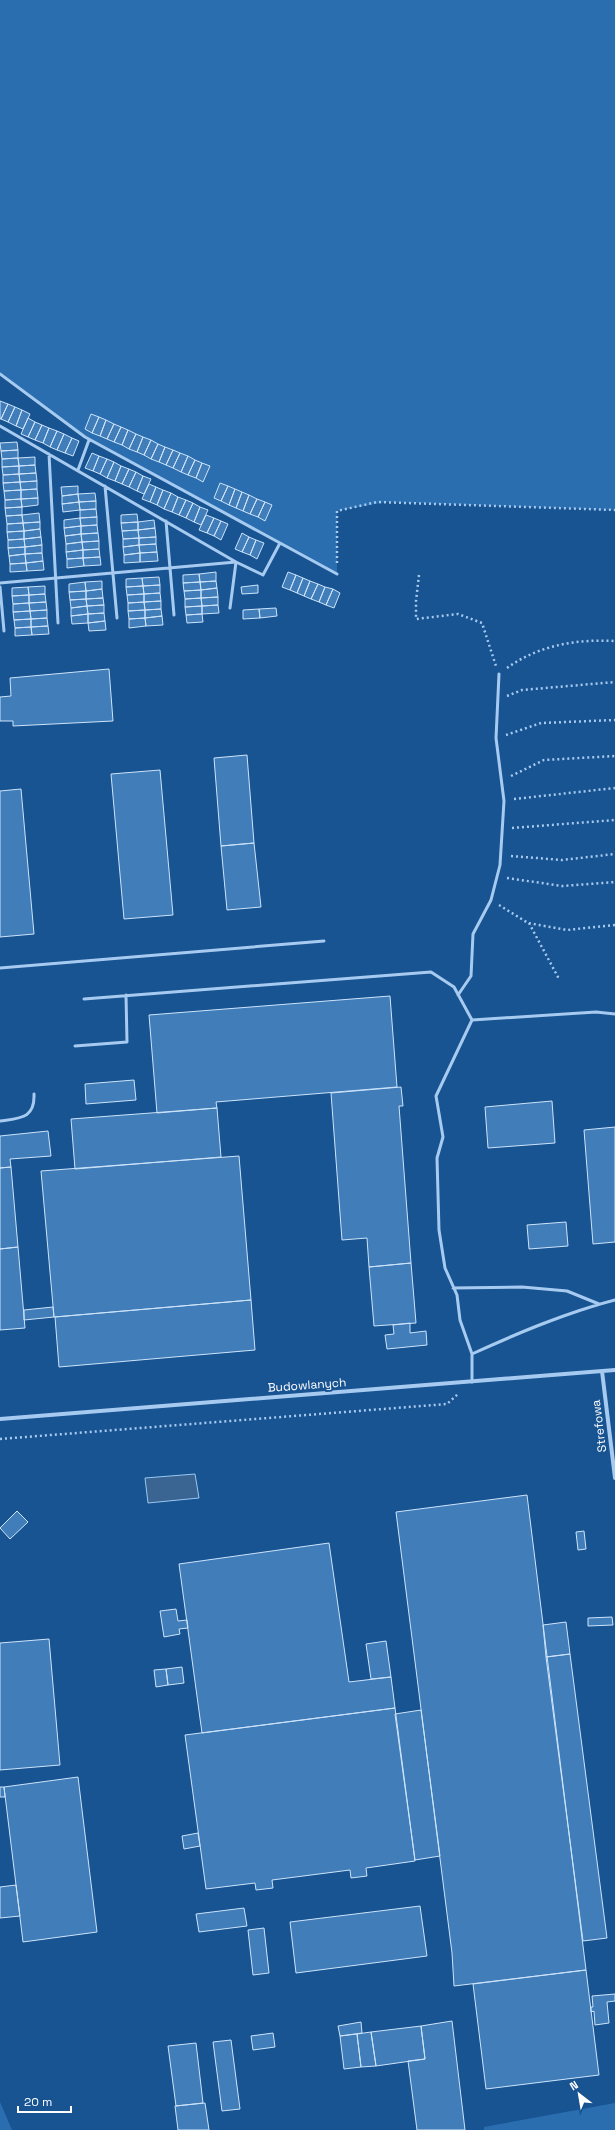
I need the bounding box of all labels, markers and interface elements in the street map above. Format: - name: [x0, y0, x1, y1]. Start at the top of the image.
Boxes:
- street label: Budowlanych: [267, 1374, 347, 1396]
- street label: Strefowa: [588, 1399, 610, 1453]
- north arrow: [559, 2074, 599, 2114]
- text: N: [567, 2078, 581, 2093]
- scale bar: [18, 2088, 71, 2114]
- text: 20 m: [24, 2094, 52, 2110]

